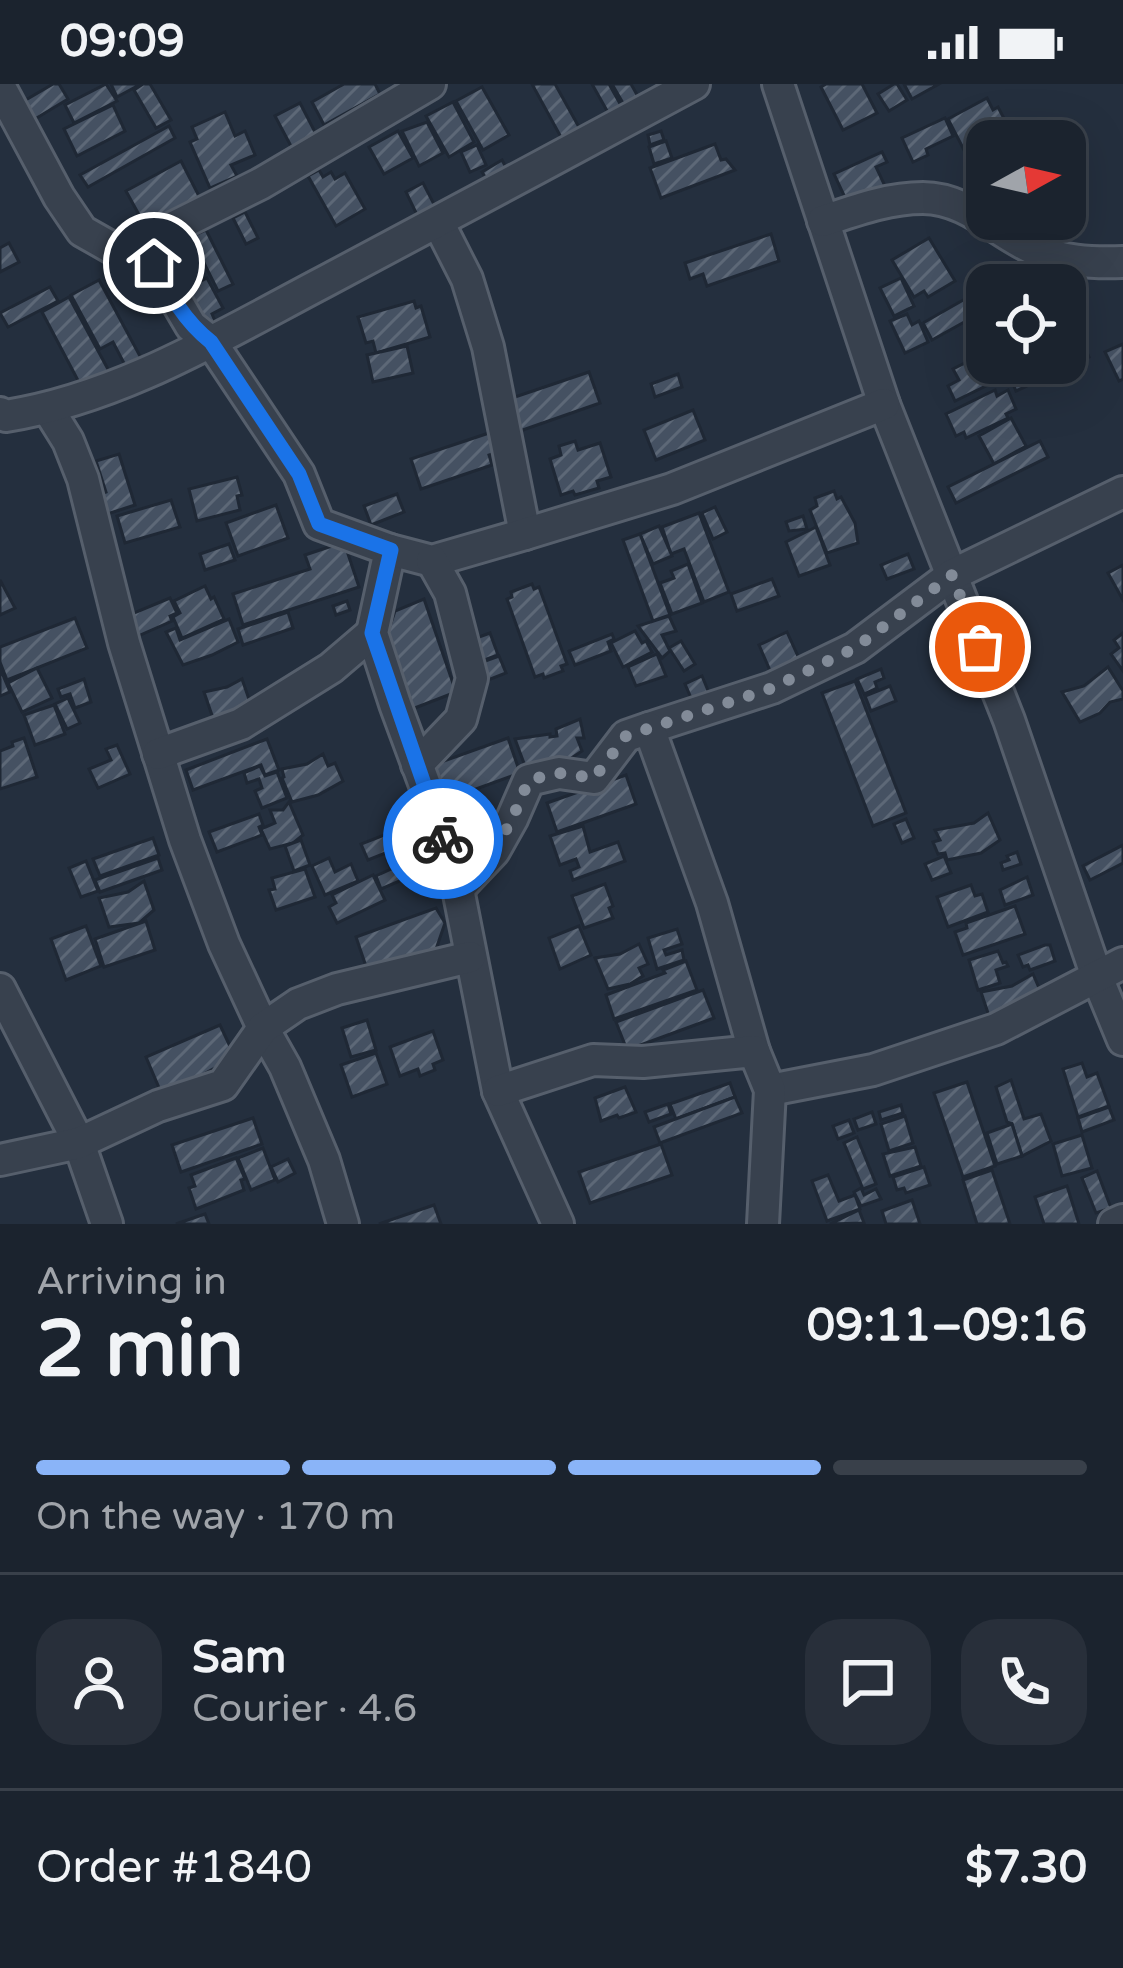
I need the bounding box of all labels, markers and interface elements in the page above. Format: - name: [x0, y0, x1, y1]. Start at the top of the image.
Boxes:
- text: 09:09: [60, 15, 185, 69]
- north arrow: [966, 120, 1086, 240]
- map controls: [966, 120, 1086, 384]
- pin: [103, 212, 205, 314]
- icon: home: [121, 230, 187, 296]
- button: locate: [966, 264, 1086, 384]
- pin: [929, 596, 1031, 698]
- icon: bag: [947, 614, 1013, 680]
- courier: [383, 779, 503, 899]
- icon: bike: [410, 806, 476, 872]
- text: Arriving in: [36, 1258, 227, 1305]
- text: 09:11–09:16: [807, 1299, 1087, 1353]
- text: 2 min: [36, 1303, 244, 1397]
- text: On the way · 170 m: [36, 1493, 395, 1540]
- button: person: [36, 1619, 162, 1745]
- button: chat: [805, 1619, 931, 1745]
- button: phone: [961, 1619, 1087, 1745]
- text: Sam: [192, 1631, 286, 1685]
- text: Courier · 4.6: [192, 1685, 417, 1732]
- text: Order #1840: [36, 1841, 312, 1895]
- text: $7.30: [965, 1841, 1087, 1895]

